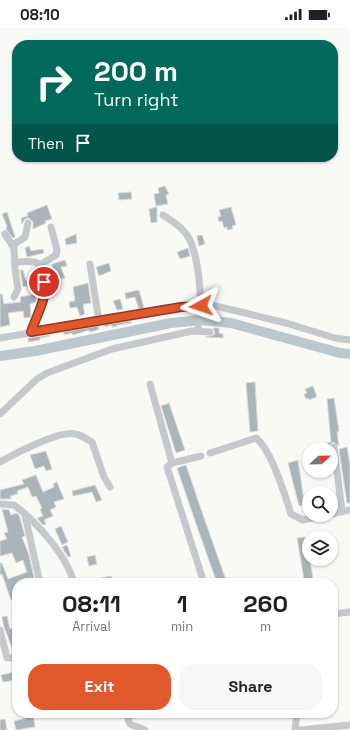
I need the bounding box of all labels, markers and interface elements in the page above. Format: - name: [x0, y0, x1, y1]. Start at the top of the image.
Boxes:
- text: 08:10: [20, 5, 60, 24]
- text: 200 m: [94, 53, 178, 89]
- icon: right: [28, 56, 80, 108]
- text: Turn right: [94, 88, 178, 111]
- icon: arrive: [72, 132, 94, 154]
- text: Then: [28, 134, 64, 153]
- pin: [27, 265, 61, 299]
- icon: arrive: [33, 271, 55, 293]
- position arrow: [180, 285, 222, 327]
- north arrow: [302, 442, 338, 478]
- map controls: [302, 442, 338, 566]
- button: search: [302, 486, 338, 522]
- button: layers: [302, 530, 338, 566]
- text: 08:11: [62, 588, 121, 619]
- text: 1: [177, 588, 188, 619]
- text: 260: [243, 588, 288, 619]
- text: Arrival: [72, 618, 111, 635]
- text: min: [171, 618, 193, 635]
- text: m: [260, 618, 271, 635]
- button: Exit: [28, 664, 171, 710]
- button: Share: [179, 664, 322, 710]

